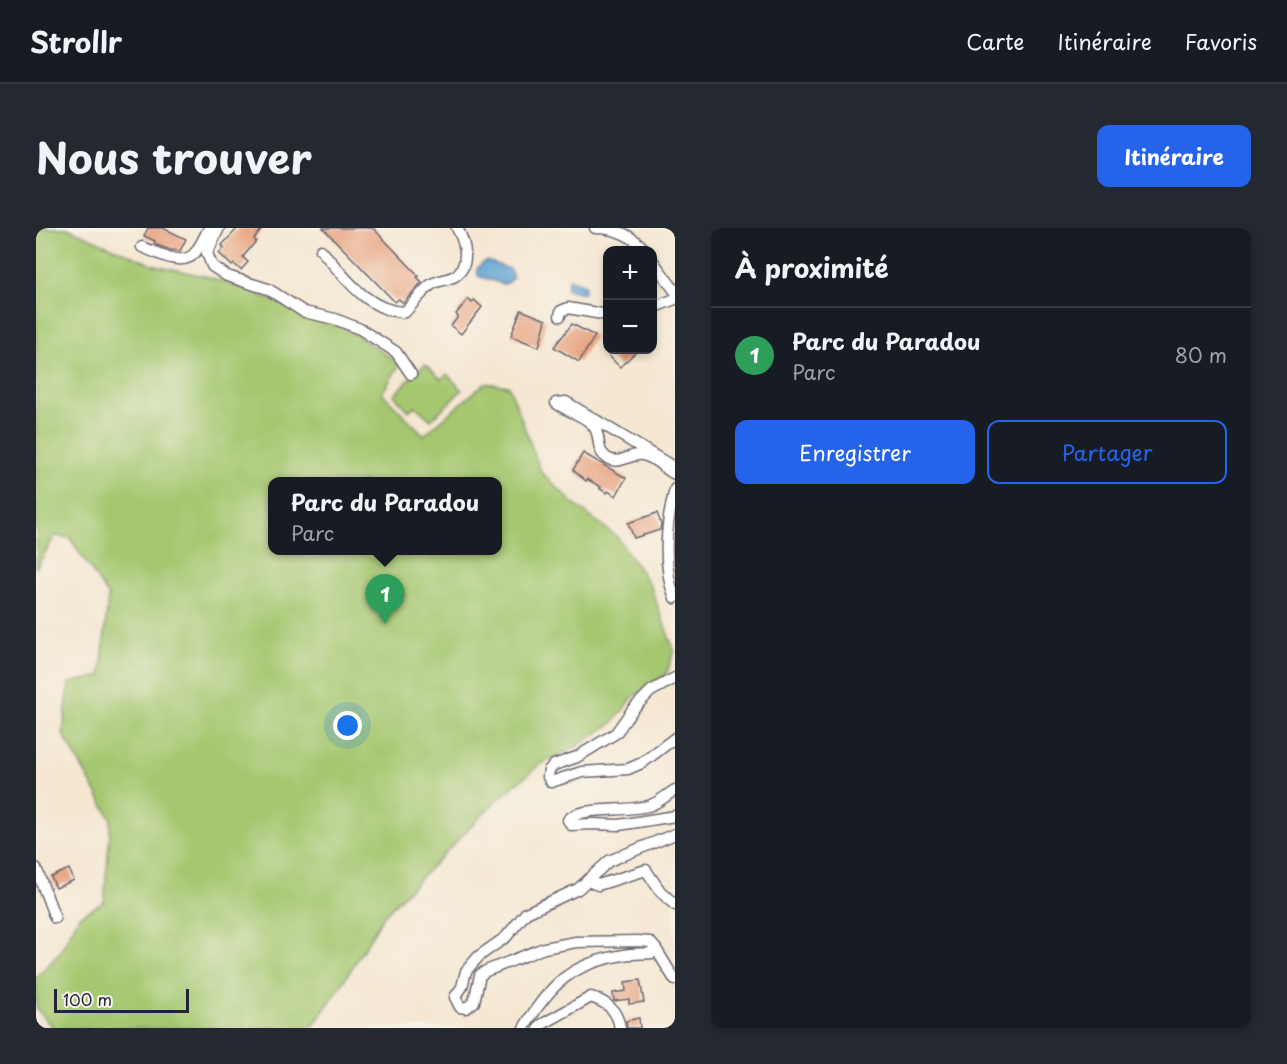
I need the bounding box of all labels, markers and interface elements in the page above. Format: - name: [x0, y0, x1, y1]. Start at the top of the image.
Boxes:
- text: Strollr: [30, 20, 122, 63]
- text: Carte: [966, 25, 1025, 57]
- text: Itinéraire: [1058, 25, 1152, 57]
- text: Favoris: [1185, 25, 1257, 57]
- text: Nous trouver: [36, 125, 312, 188]
- button: Itinéraire: [1097, 125, 1251, 187]
- map controls: [603, 246, 657, 354]
- button: +: [603, 246, 657, 300]
- text: À proximité: [735, 248, 889, 287]
- button: −: [603, 300, 657, 354]
- text: Parc du Paradou: [792, 324, 981, 357]
- text: 1: [750, 340, 759, 370]
- text: 80 m: [1175, 340, 1227, 370]
- text: Parc: [792, 357, 835, 387]
- button: Enregistrer: [735, 420, 975, 484]
- button: Partager: [987, 420, 1227, 484]
- popup: [268, 477, 502, 555]
- text: Parc du Paradou: [291, 485, 479, 518]
- text: Parc: [291, 518, 334, 548]
- pin: 1: [366, 574, 404, 624]
- your location: [333, 711, 362, 740]
- scale bar: [54, 986, 189, 1014]
- text: 100 m: [63, 987, 112, 1011]

